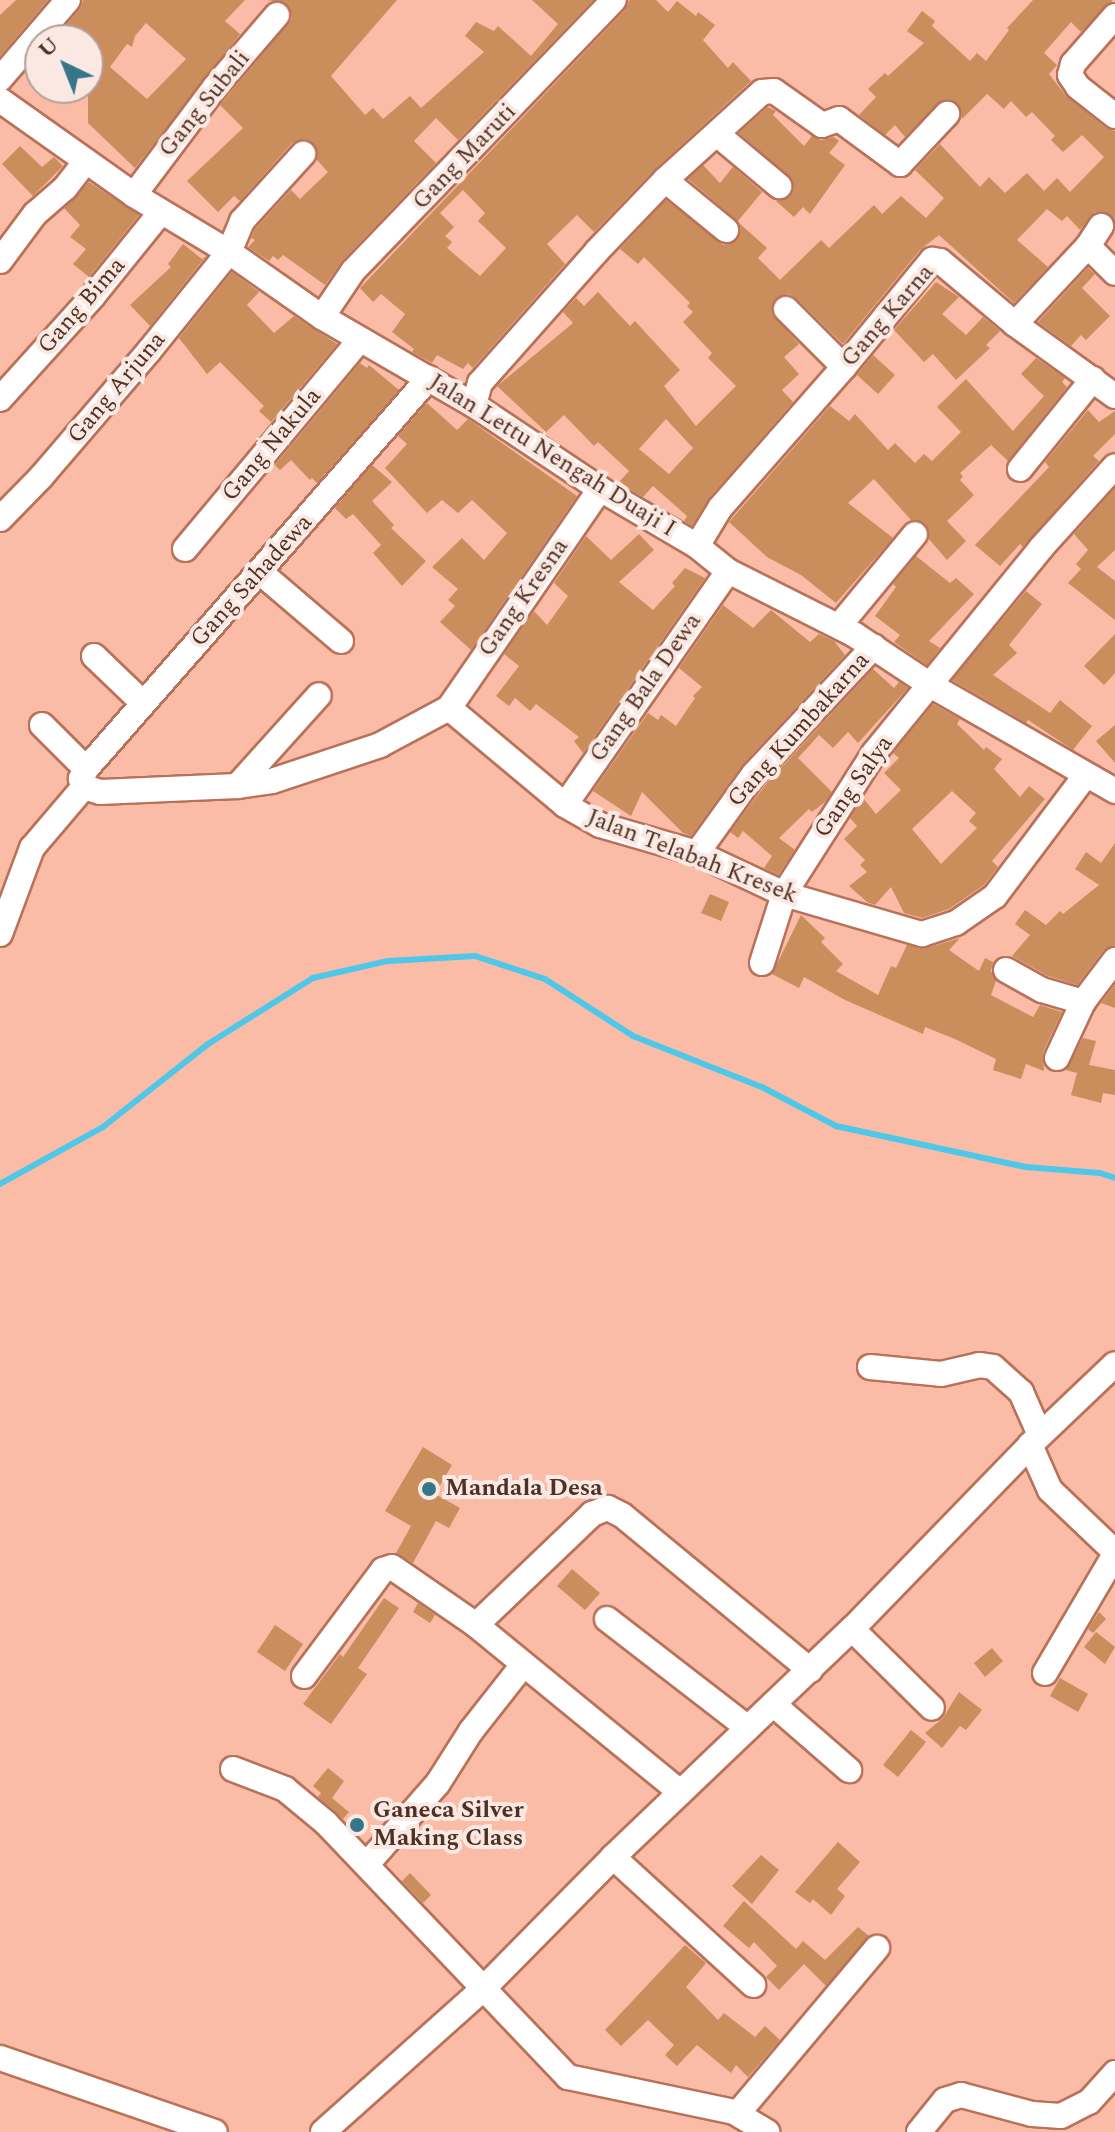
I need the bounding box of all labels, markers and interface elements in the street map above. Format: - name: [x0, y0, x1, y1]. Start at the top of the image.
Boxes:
- north arrow: [24, 24, 104, 104]
- text: U: [31, 29, 67, 66]
- street label: Gang Subali: [153, 45, 257, 163]
- street label: Gang Maruti: [407, 98, 523, 216]
- street label: Gang Bima: [32, 252, 132, 360]
- street label: Gang Karna: [836, 259, 940, 373]
- street label: Gang Arjuna: [62, 326, 172, 450]
- street label: Jalan Lettu Nengah Duaji I: [423, 368, 681, 544]
- street label: Gang Nakula: [216, 382, 328, 508]
- street label: Gang Sahadewa: [185, 509, 319, 653]
- street label: Gang Kresna: [473, 533, 575, 663]
- street label: Gang Bala Dewa: [584, 608, 708, 768]
- street label: Gang Kumbakarna: [722, 647, 876, 813]
- street label: Gang Salya: [808, 730, 900, 844]
- street label: Jalan Telabah Kresek: [583, 804, 801, 910]
- place label: Mandala Desa: [445, 1475, 603, 1503]
- marker: Mandala Desa: [420, 1480, 438, 1498]
- place label: Ganeca Silver Making Class: [373, 1797, 524, 1853]
- marker: Ganeca Silver Making Class: [348, 1816, 366, 1834]

